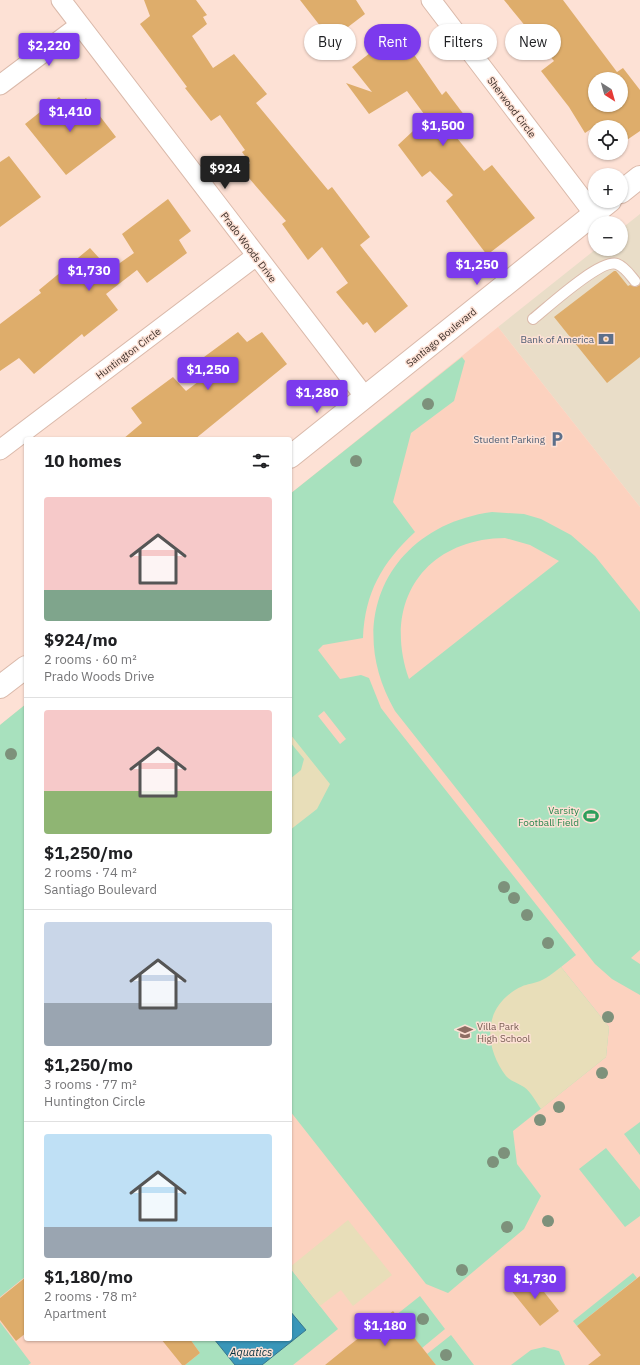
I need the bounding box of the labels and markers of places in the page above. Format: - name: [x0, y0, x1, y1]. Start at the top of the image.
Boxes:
- pin: $2,220: [16, 33, 82, 67]
- pin: $1,410: [37, 99, 103, 133]
- pin: $1,500: [410, 113, 476, 147]
- pin: $924: [201, 156, 249, 190]
- pin: $1,250: [444, 252, 510, 286]
- pin: $1,730: [56, 258, 122, 292]
- bank icon: Bank of America: [597, 330, 615, 348]
- place label: Bank of America: [521, 333, 595, 346]
- pin: $1,250: [175, 357, 241, 391]
- pin: $1,280: [284, 380, 350, 414]
- parking icon: Student Parking: [548, 430, 566, 448]
- place label: Student Parking: [473, 433, 546, 446]
- place label: Varsity Football Field: [518, 804, 579, 829]
- sports icon: Varsity Football Field: [582, 807, 600, 825]
- place label: Villa Park High School: [477, 1020, 531, 1045]
- school or university icon: Villa Park High School: [456, 1023, 474, 1041]
- pin: $1,730: [502, 1266, 568, 1300]
- pin: $1,180: [352, 1313, 418, 1347]

